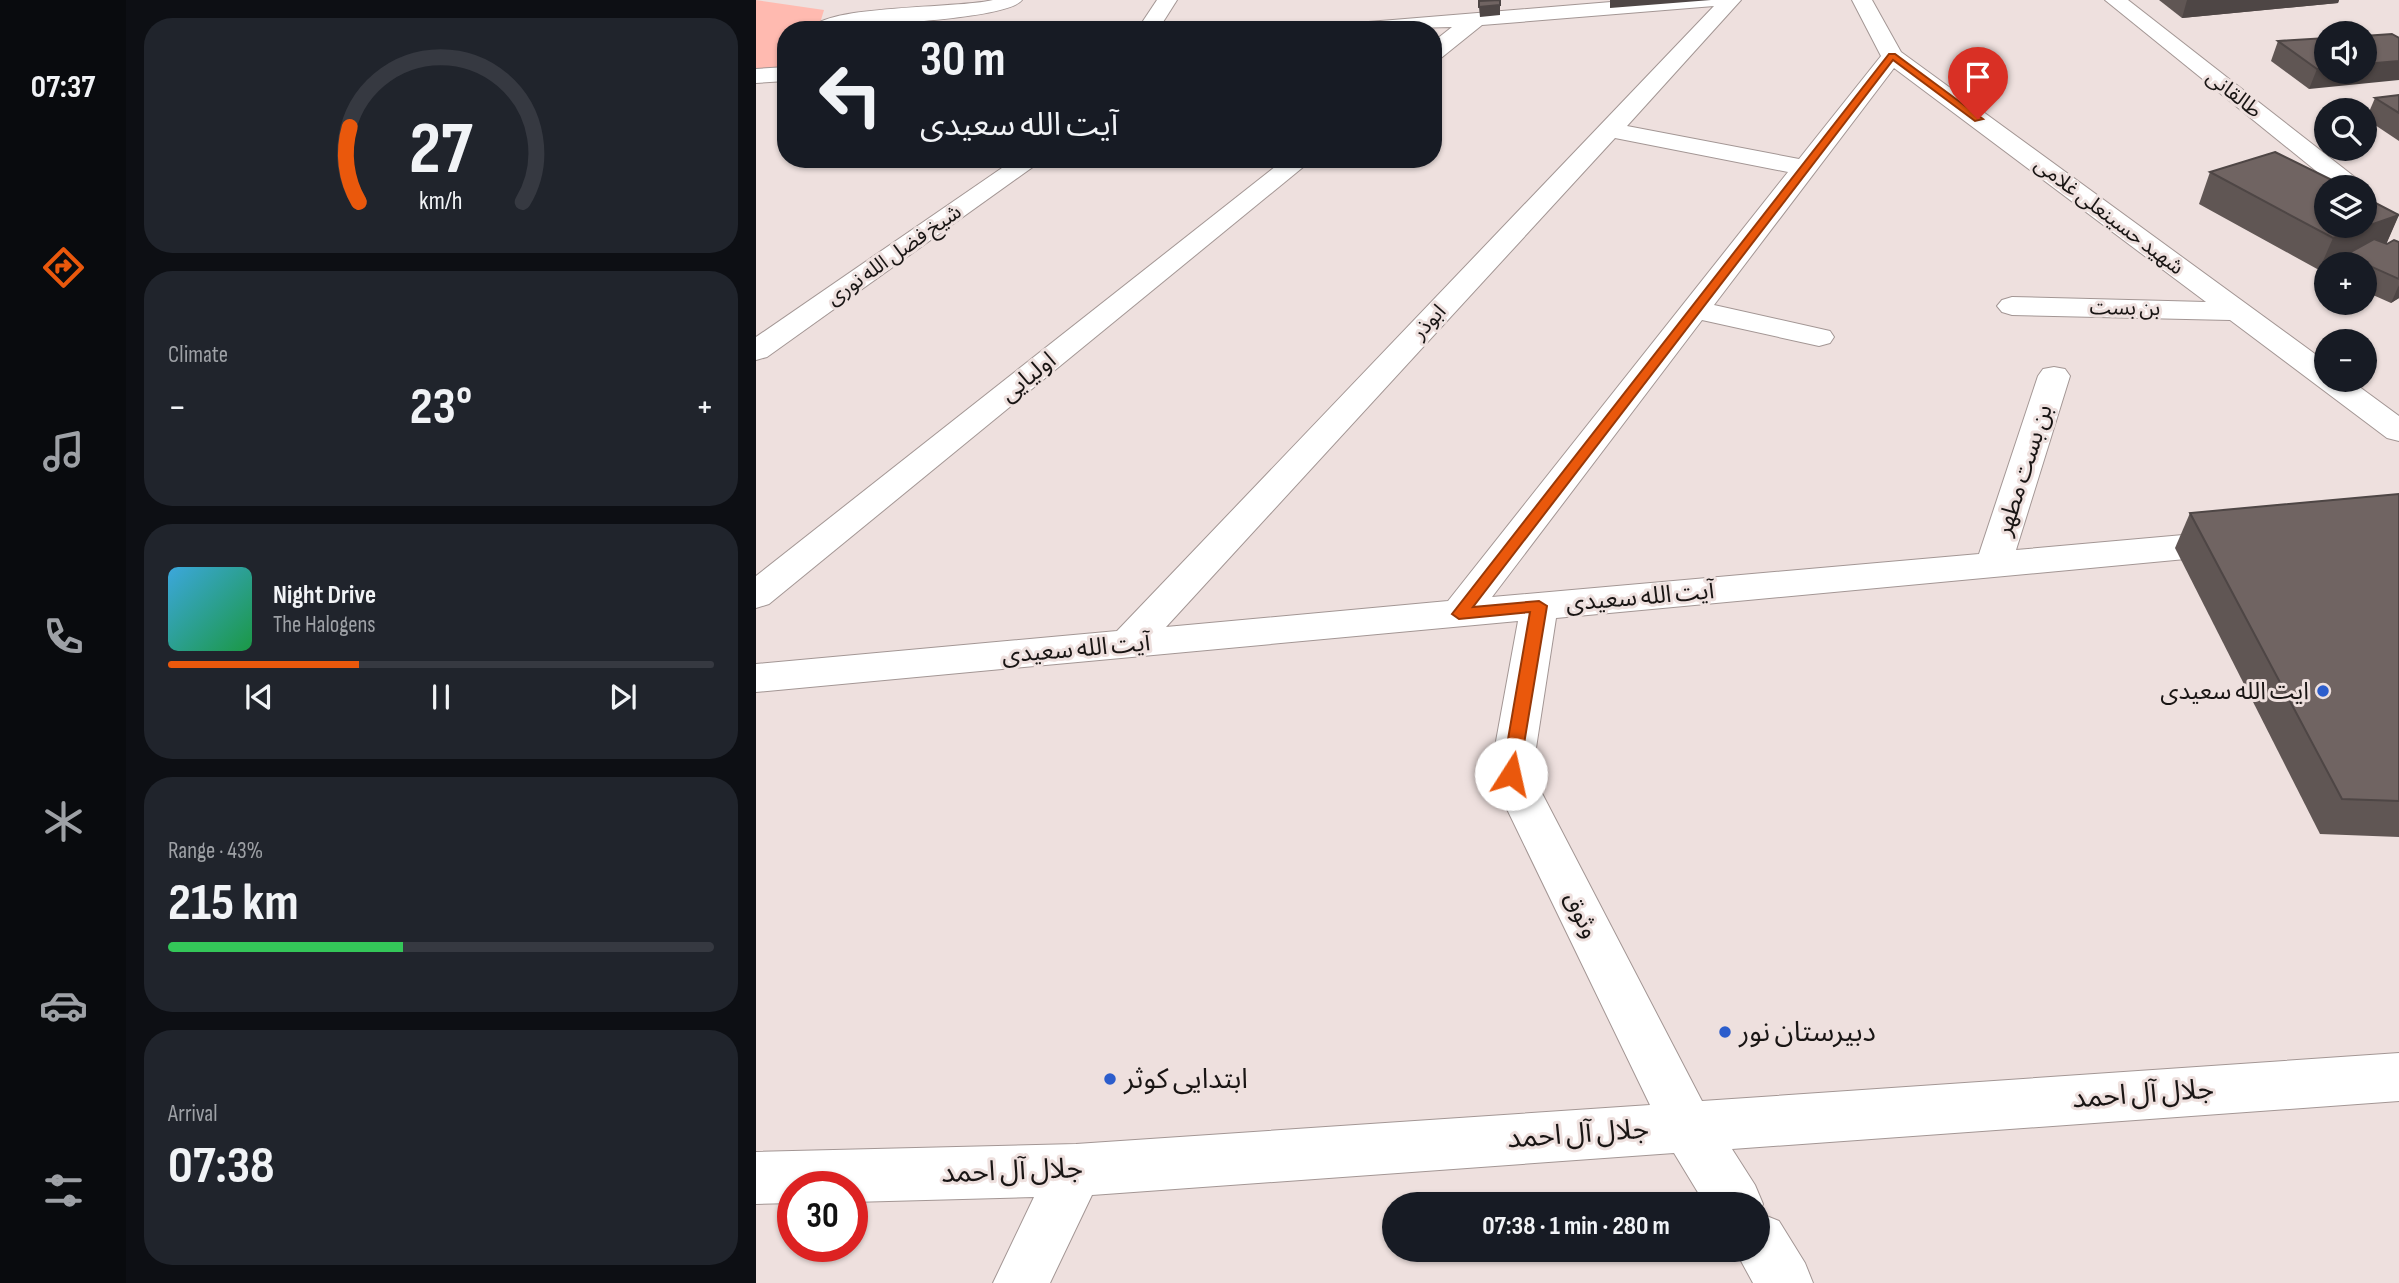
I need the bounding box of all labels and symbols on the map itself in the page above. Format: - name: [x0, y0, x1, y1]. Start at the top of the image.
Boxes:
- pin: [1948, 47, 2008, 119]
- street label: طالقانی: [2201, 65, 2267, 123]
- street label: شهید حسینعلی غلامی: [2029, 152, 2189, 280]
- street label: شیخ فضل الله نوری: [822, 199, 967, 312]
- street label: بن بست: [2089, 295, 2161, 321]
- street label: ابوذر: [1406, 299, 1451, 345]
- street label: اولیایی: [994, 346, 1062, 408]
- street label: بن بست مطهر: [1989, 401, 2059, 540]
- street label: آیت الله سعیدی: [1565, 576, 1716, 618]
- street label: آیت الله سعیدی: [1001, 628, 1152, 670]
- place label: ایت الله سعیدی: [2160, 677, 2309, 706]
- marker: ایت الله سعیدی: [2315, 683, 2331, 699]
- position arrow: [1474, 737, 1548, 811]
- street label: وثوق: [1557, 887, 1605, 943]
- place label: دبیرستان نور: [1738, 1016, 1876, 1049]
- marker: دبیرستان نور: [1717, 1024, 1733, 1040]
- place label: ابتدایی کوثر: [1123, 1063, 1248, 1096]
- marker: ابتدایی کوثر: [1102, 1071, 1118, 1087]
- street label: جلال آل احمد: [2071, 1073, 2215, 1115]
- street label: جلال آل احمد: [1506, 1113, 1650, 1155]
- street label: جلال آل احمد: [941, 1152, 1083, 1190]
- speed limit sign: 30: [777, 1171, 868, 1262]

